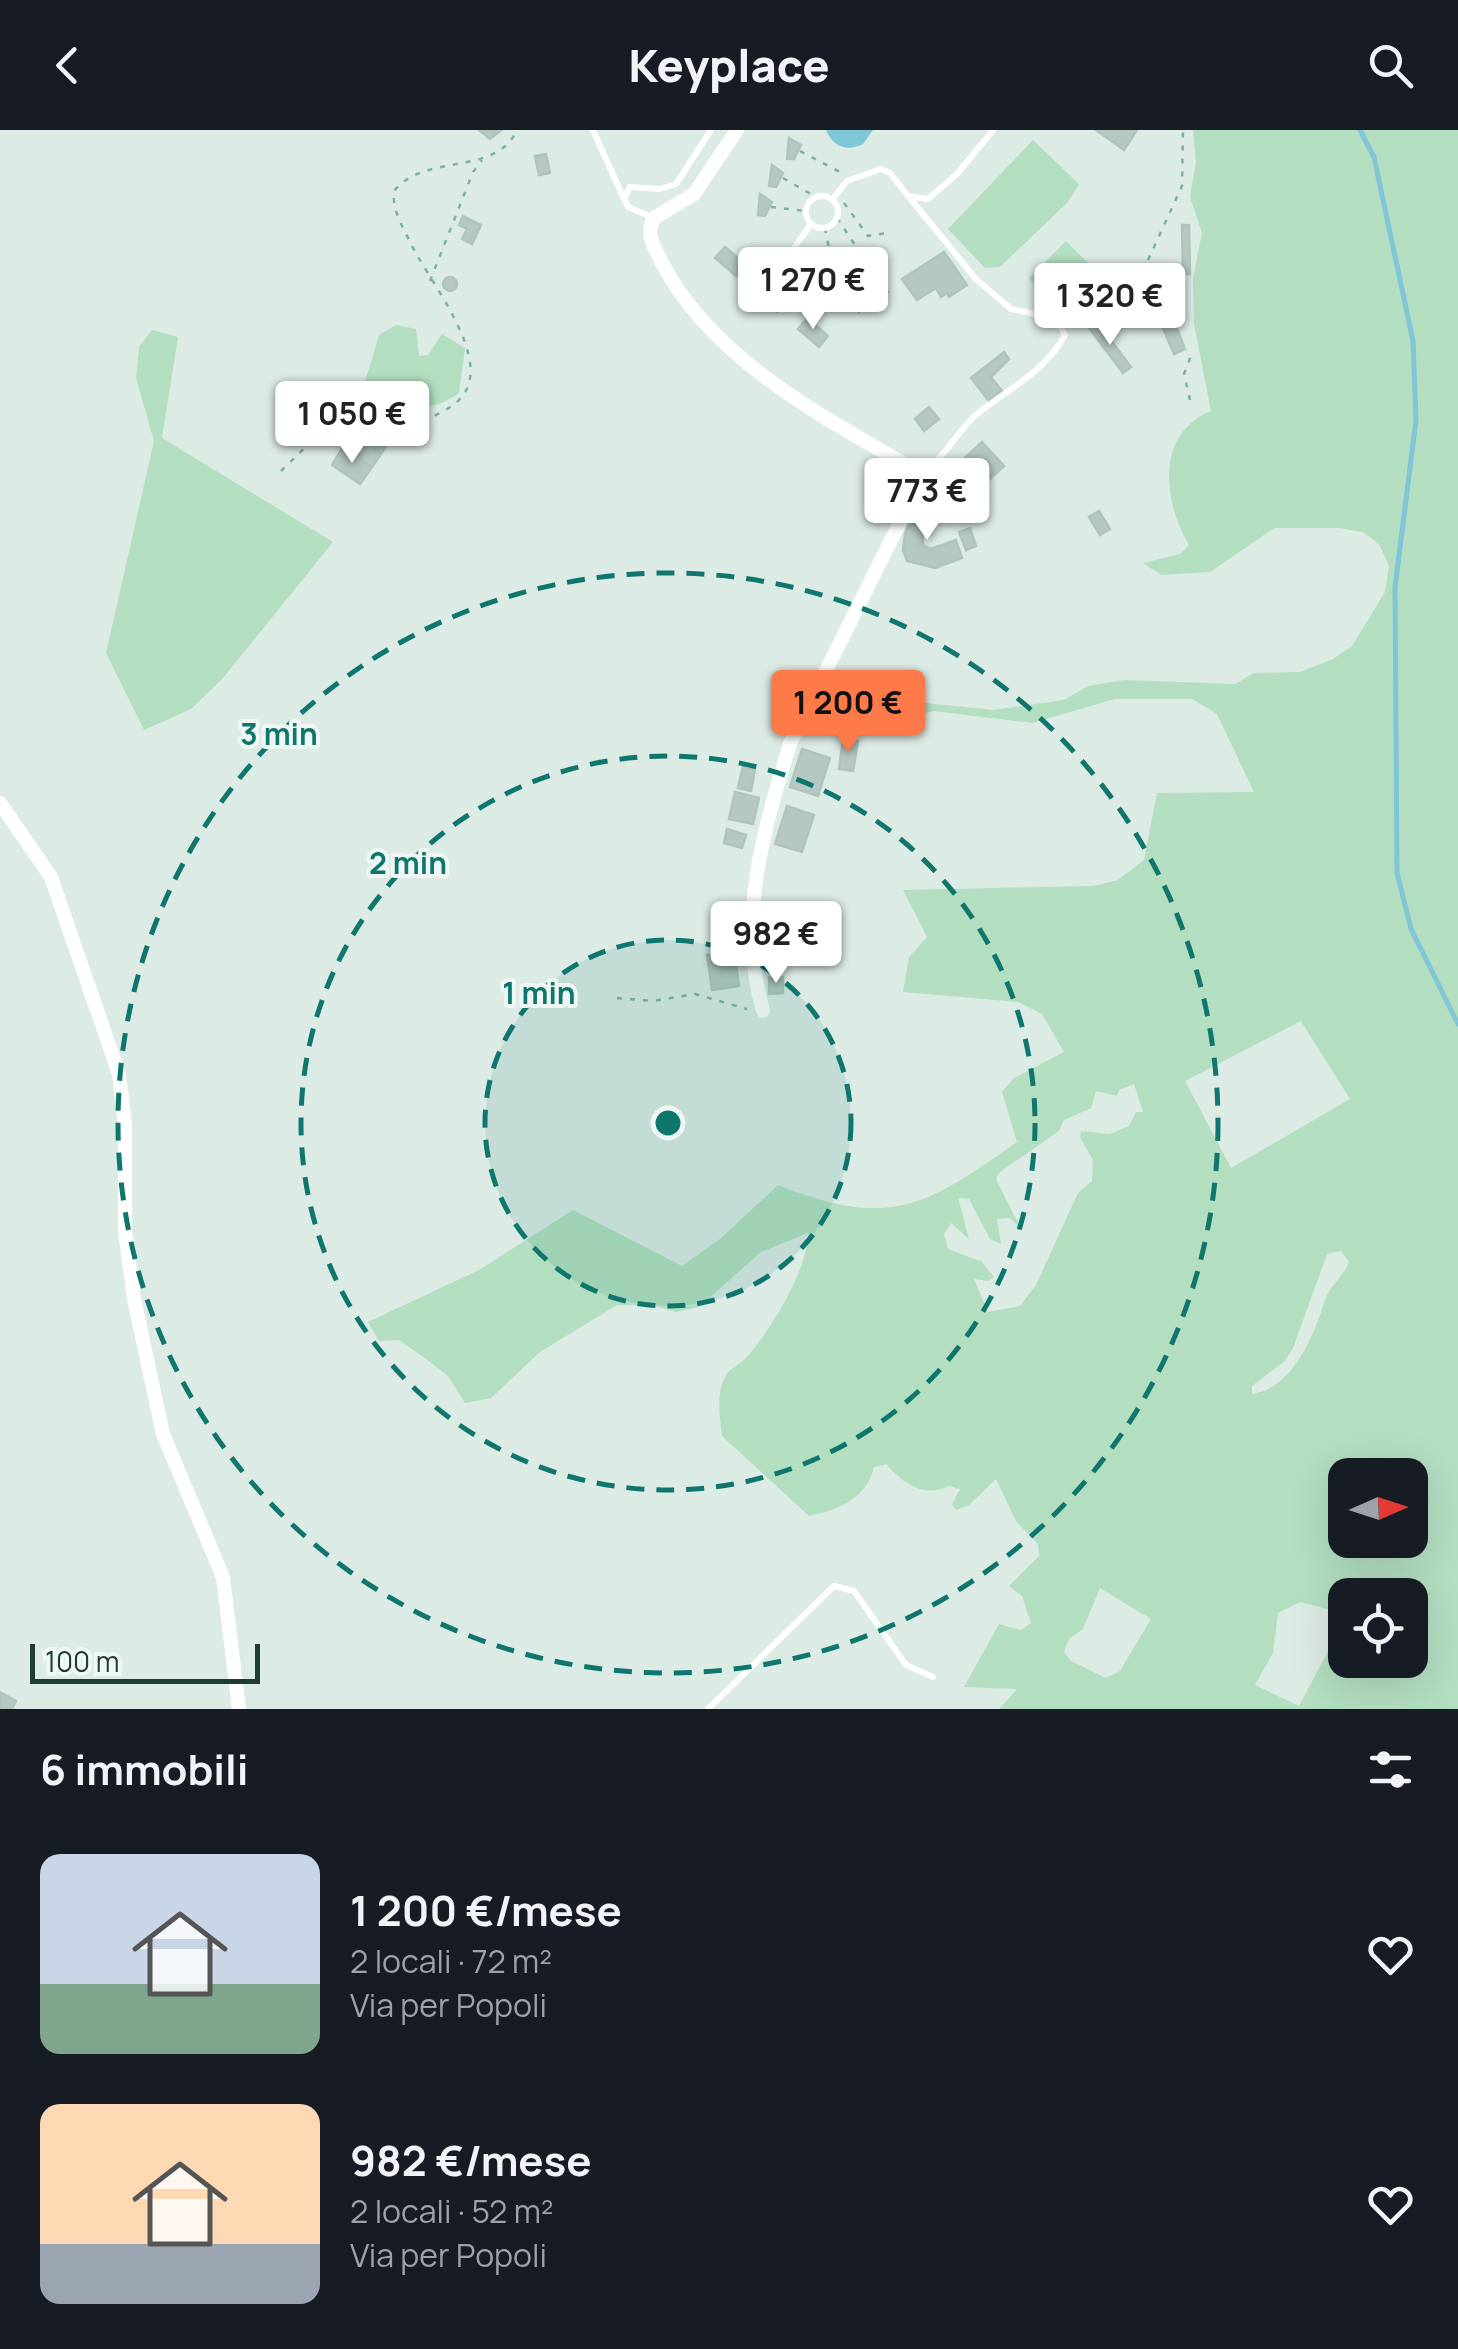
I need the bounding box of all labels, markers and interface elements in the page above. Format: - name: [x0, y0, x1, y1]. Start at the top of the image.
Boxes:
- text: Keyplace: [628, 34, 830, 96]
- icon: back: [40, 38, 95, 93]
- icon: search: [1363, 38, 1418, 93]
- pin: 1 270 €: [721, 247, 905, 332]
- text: 1 270 €: [760, 257, 866, 301]
- pin: 1 320 €: [1018, 263, 1202, 348]
- text: 1 320 €: [1056, 273, 1164, 317]
- pin: 1 050 €: [260, 381, 444, 466]
- text: 1 050 €: [297, 391, 407, 435]
- pin: 773 €: [857, 458, 997, 543]
- text: 773 €: [886, 468, 968, 512]
- pin: 1 200 €: [756, 670, 940, 755]
- text: 1 200 €: [793, 680, 903, 724]
- text: 3 min: [240, 713, 318, 754]
- text: 2 min: [369, 842, 447, 883]
- pin: 982 €: [706, 901, 846, 986]
- text: 982 €: [733, 911, 819, 955]
- text: 1 min: [502, 972, 576, 1013]
- centre of rings: [650, 1105, 686, 1141]
- north arrow: [1328, 1458, 1428, 1558]
- map controls: [1328, 1458, 1428, 1678]
- button: locate: [1328, 1578, 1428, 1678]
- scale bar: [30, 1639, 260, 1684]
- text: 100 m: [45, 1642, 119, 1680]
- text: 6 immobili: [40, 1740, 249, 1798]
- icon: filters: [1363, 1742, 1418, 1797]
- text: 1 200 €/mese: [350, 1881, 622, 1939]
- icon: home: [120, 1894, 240, 2014]
- icon: heart: [1363, 1927, 1418, 1982]
- text: 2 locali · 72 m²: [350, 1939, 552, 1983]
- text: Via per Popoli: [350, 1983, 547, 2027]
- text: 982 €/mese: [350, 2131, 592, 2189]
- icon: home: [120, 2144, 240, 2264]
- icon: heart: [1363, 2177, 1418, 2232]
- text: 2 locali · 52 m²: [350, 2189, 554, 2233]
- text: Via per Popoli: [350, 2233, 547, 2277]

